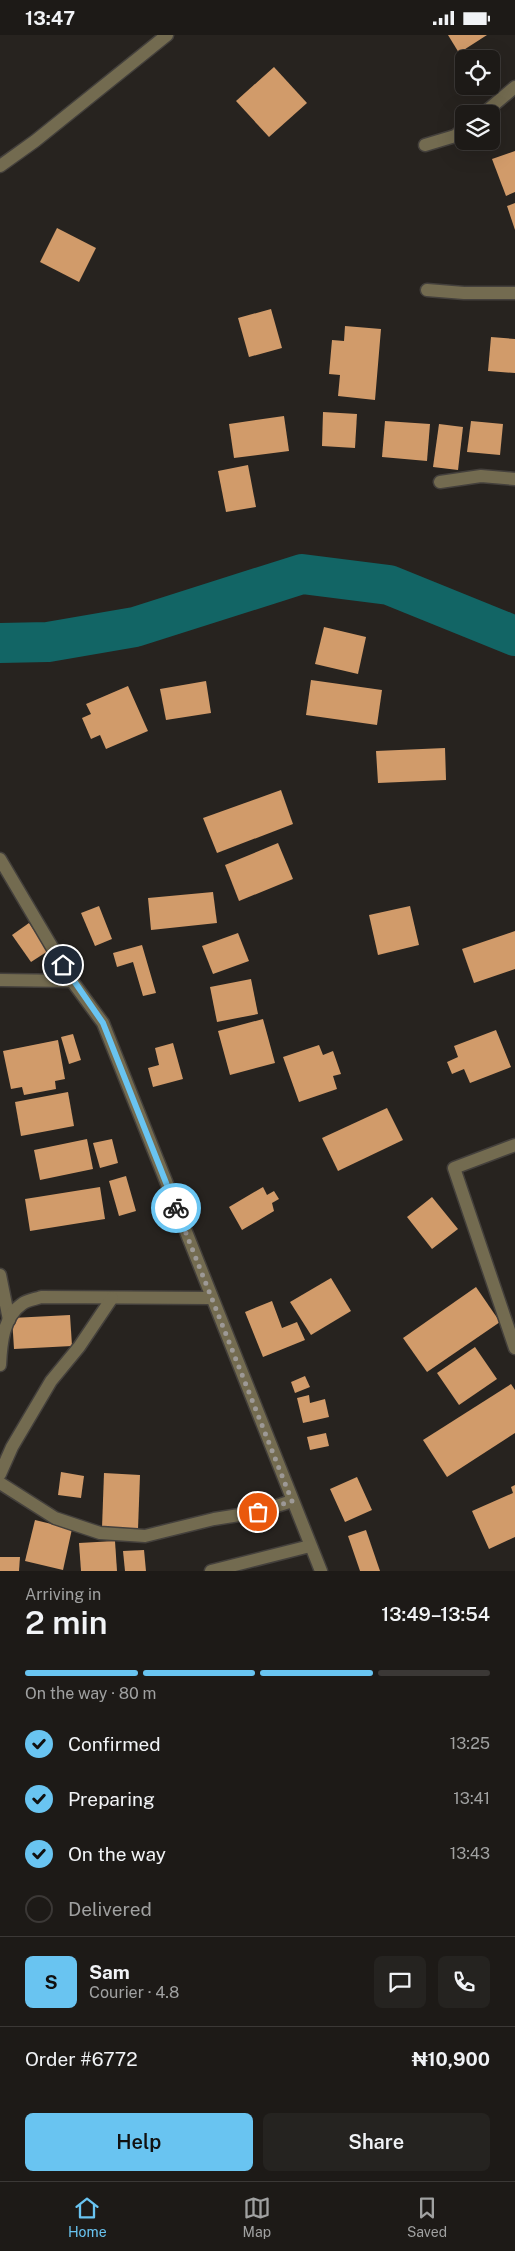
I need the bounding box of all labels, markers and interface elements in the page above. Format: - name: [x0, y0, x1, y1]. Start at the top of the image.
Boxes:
- text: 13:47: [25, 7, 75, 29]
- map controls: [455, 50, 500, 150]
- button: locate: [455, 50, 500, 95]
- button: layers: [455, 105, 500, 150]
- pin: [42, 944, 84, 986]
- icon: home: [49, 951, 77, 979]
- courier: [151, 1183, 201, 1233]
- icon: bike: [162, 1194, 190, 1222]
- pin: [237, 1491, 279, 1533]
- icon: bag: [244, 1498, 272, 1526]
- text: Arriving in: [25, 1585, 101, 1604]
- text: 13:49–13:54: [381, 1603, 490, 1625]
- text: 2 min: [25, 1604, 108, 1641]
- text: On the way · 80 m: [25, 1684, 156, 1703]
- icon: check: [25, 1730, 53, 1758]
- text: Confirmed: [68, 1733, 161, 1755]
- text: 13:25: [450, 1734, 490, 1753]
- icon: check: [25, 1785, 53, 1813]
- text: Preparing: [68, 1788, 155, 1810]
- text: 13:41: [453, 1789, 490, 1808]
- icon: check: [25, 1840, 53, 1868]
- text: On the way: [68, 1843, 166, 1865]
- text: 13:43: [450, 1844, 490, 1863]
- text: Delivered: [68, 1898, 152, 1920]
- button: chat: [374, 1956, 426, 2008]
- button: phone: [438, 1956, 490, 2008]
- text: Sam: [89, 1961, 130, 1983]
- text: S: [44, 1971, 58, 1993]
- text: Courier · 4.8: [89, 1983, 179, 2002]
- text: Order #6772: [25, 2048, 138, 2070]
- text: ₦10,900: [412, 2048, 490, 2070]
- button: Help: [25, 2113, 253, 2171]
- button: Share: [263, 2113, 490, 2171]
- tab: Home: [68, 2194, 107, 2240]
- tab: Map: [243, 2194, 271, 2240]
- tab: Saved: [407, 2194, 447, 2240]

